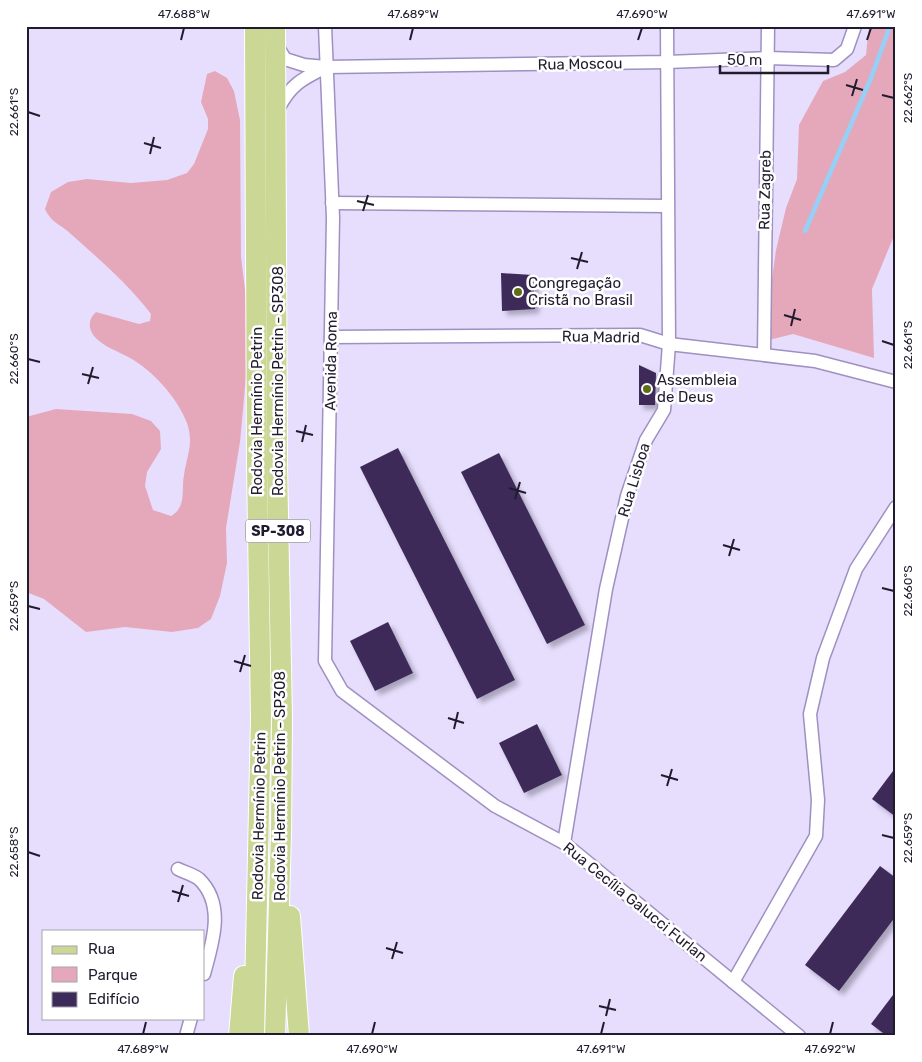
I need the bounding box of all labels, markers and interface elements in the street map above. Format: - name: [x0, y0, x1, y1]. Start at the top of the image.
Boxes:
- text: 47.688°W: [158, 7, 211, 21]
- text: 47.689°W: [387, 7, 439, 21]
- text: 47.690°W: [616, 7, 668, 21]
- text: 47.691°W: [846, 7, 896, 21]
- scale bar: [720, 42, 827, 74]
- text: 50 m: [727, 51, 762, 69]
- street label: Rua Moscou: [537, 54, 623, 74]
- text: 22.662°S: [901, 73, 915, 123]
- text: 22.661°S: [7, 88, 21, 136]
- street label: Rua Zagreb: [755, 150, 775, 230]
- street label: Rodovia Hermínio Petrin - SP308: [269, 266, 287, 496]
- place label: Congregação Cristã no Brasil: [528, 274, 633, 309]
- marker: Congregação Cristã no Brasil: [512, 286, 524, 298]
- street label: Avenida Roma: [321, 311, 341, 411]
- text: 22.661°S: [901, 321, 915, 369]
- street label: Rodovia Hermínio Petrin: [248, 327, 266, 495]
- street label: Rua Madrid: [562, 327, 640, 347]
- text: 22.660°S: [7, 333, 21, 385]
- place label: Assembleia de Deus: [657, 371, 737, 406]
- marker: Assembleia de Deus: [641, 383, 653, 395]
- street label: Rua Lisboa: [614, 441, 654, 519]
- road number: SP-308: [246, 520, 310, 542]
- text: 22.660°S: [901, 565, 915, 617]
- text: 22.659°S: [7, 581, 21, 631]
- street label: Rodovia Hermínio Petrin - SP308: [271, 671, 289, 901]
- street label: Rodovia Hermínio Petrin: [249, 732, 269, 900]
- text: 22.659°S: [901, 813, 915, 863]
- text: 22.658°S: [7, 826, 21, 878]
- street label: Rua Cecília Galucci Furlan: [559, 838, 711, 966]
- legend: [42, 930, 205, 1020]
- text: Rua: [88, 940, 115, 958]
- text: Parque: [88, 966, 138, 984]
- text: Edifício: [88, 990, 140, 1008]
- text: 47.689°W: [117, 1042, 169, 1056]
- text: 47.690°W: [346, 1042, 398, 1056]
- text: 47.691°W: [576, 1042, 626, 1056]
- text: 47.692°W: [804, 1042, 856, 1056]

